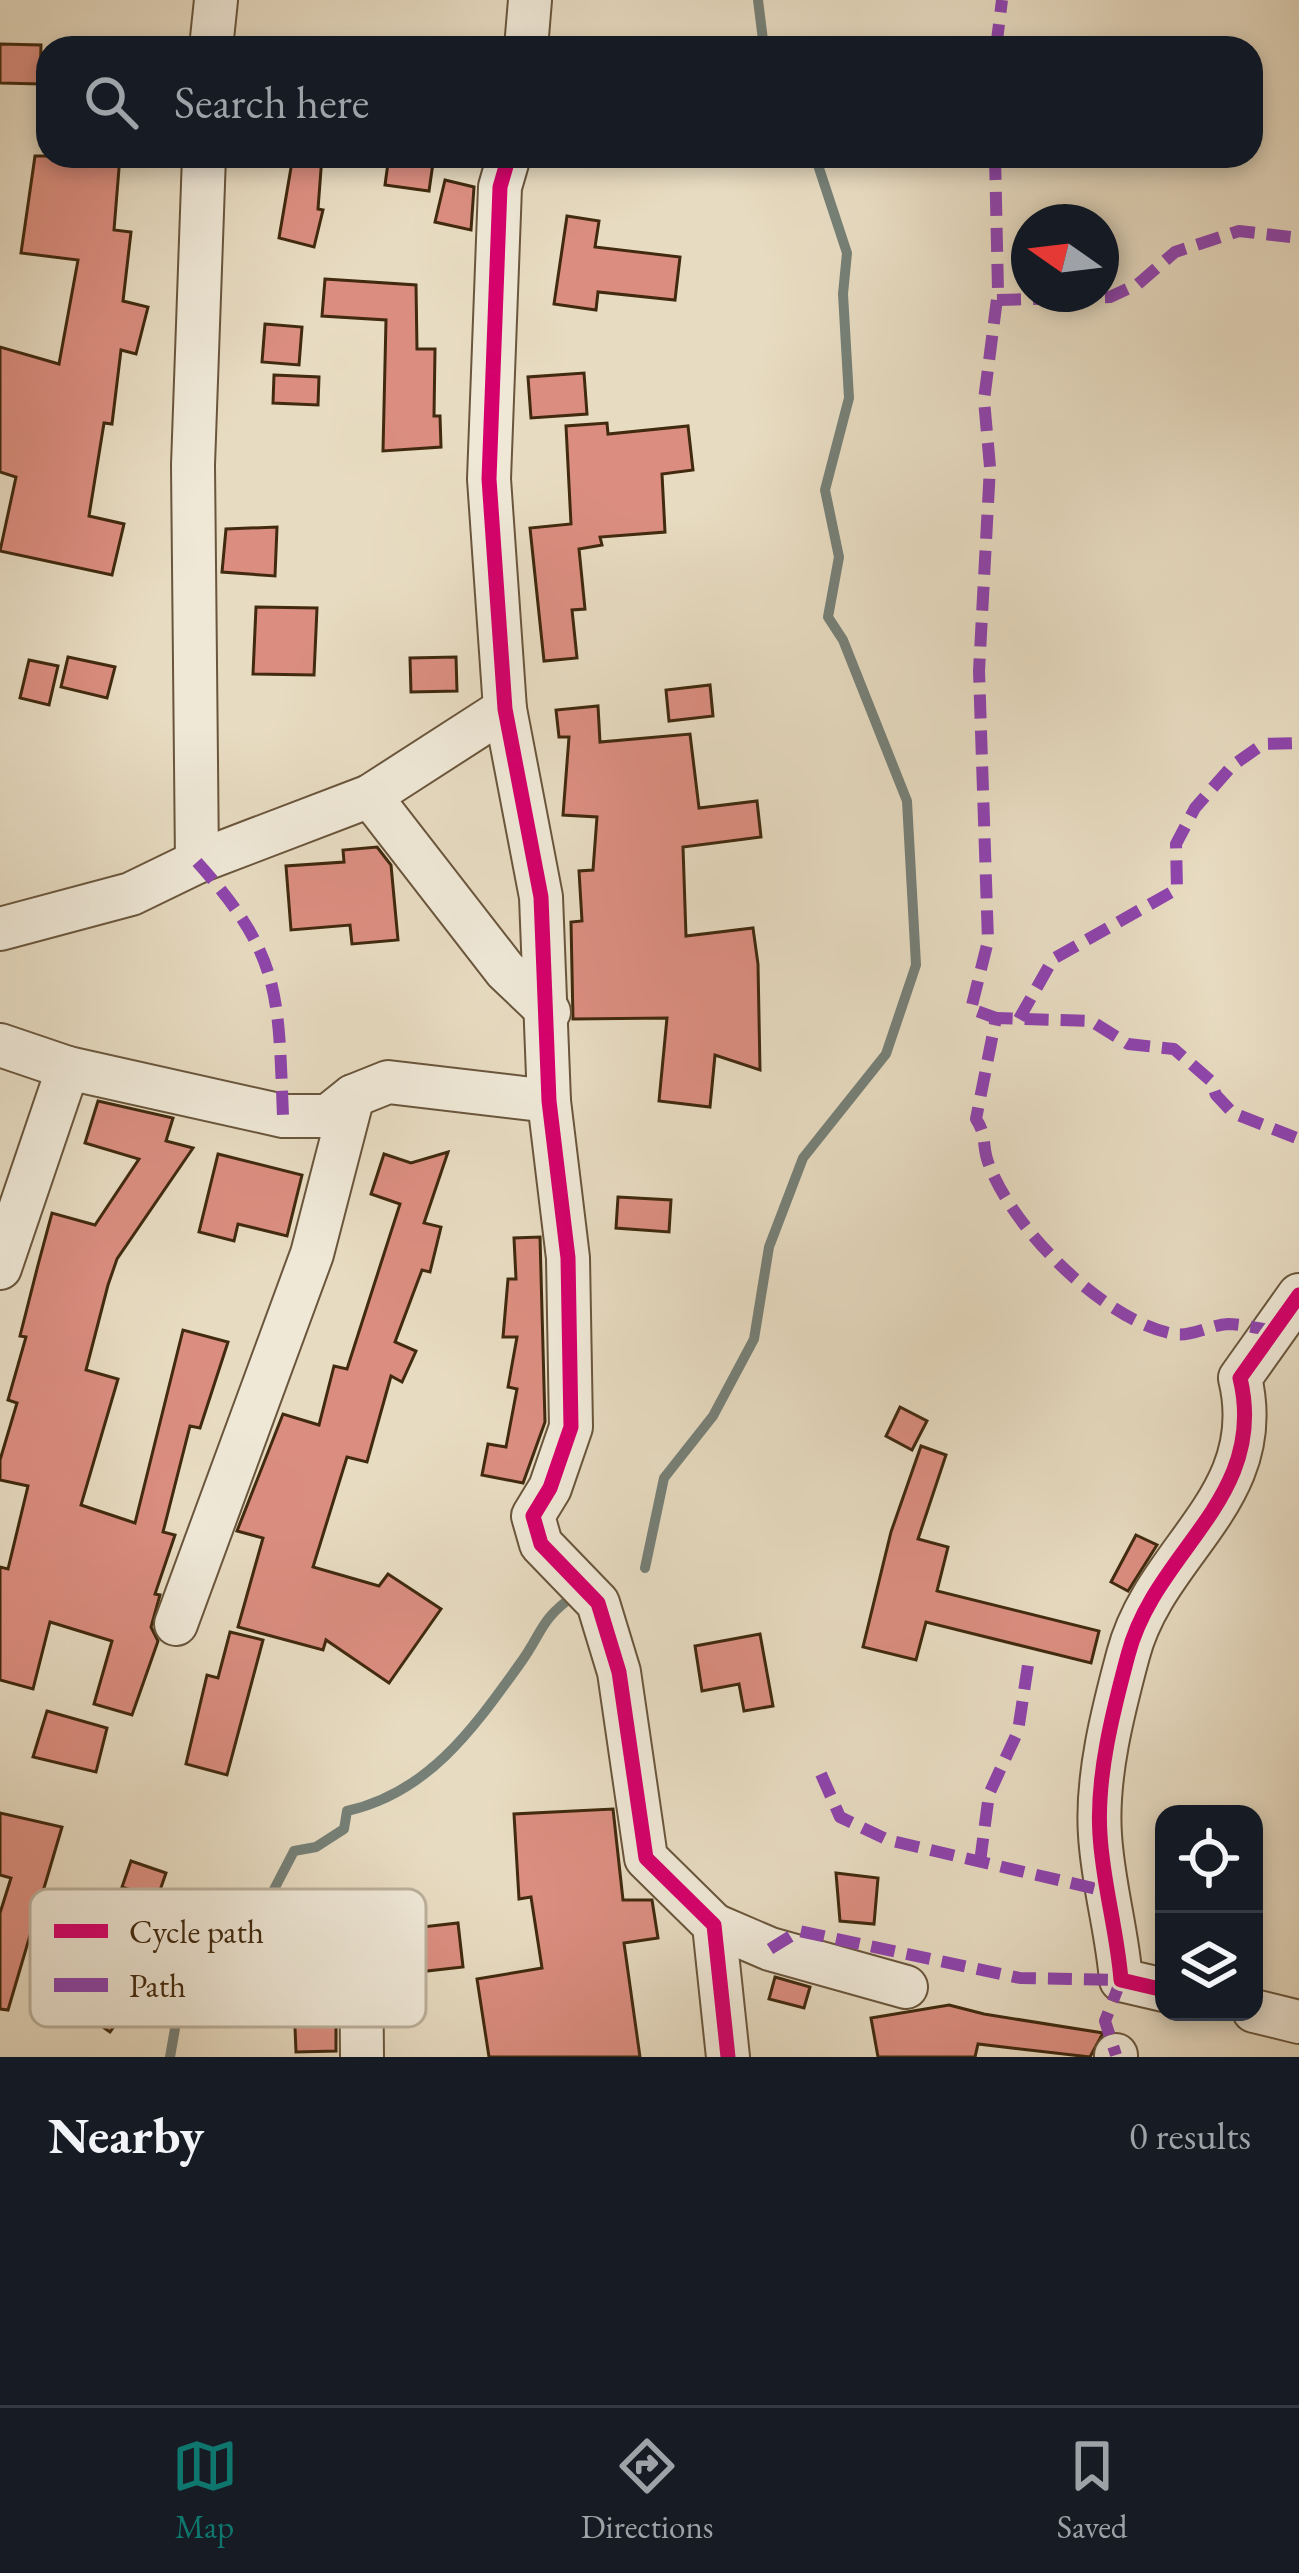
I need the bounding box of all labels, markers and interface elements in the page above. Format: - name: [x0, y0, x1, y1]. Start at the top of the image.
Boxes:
- search box: [36, 36, 1263, 168]
- icon: search: [78, 69, 144, 135]
- text: Search here: [174, 73, 369, 131]
- north arrow: [1011, 204, 1119, 312]
- map controls: [1155, 1805, 1263, 2021]
- button: locate: [1155, 1805, 1263, 1913]
- legend: [30, 1889, 426, 2027]
- text: Cycle path: [129, 1910, 264, 1953]
- button: layers: [1155, 1913, 1263, 2021]
- text: Path: [129, 1964, 186, 2007]
- text: Nearby: [48, 2102, 204, 2168]
- text: 0 results: [1129, 2110, 1251, 2161]
- tab: Map: [172, 2433, 238, 2548]
- tab: Directions: [581, 2433, 714, 2548]
- tab: Saved: [1057, 2433, 1127, 2548]

